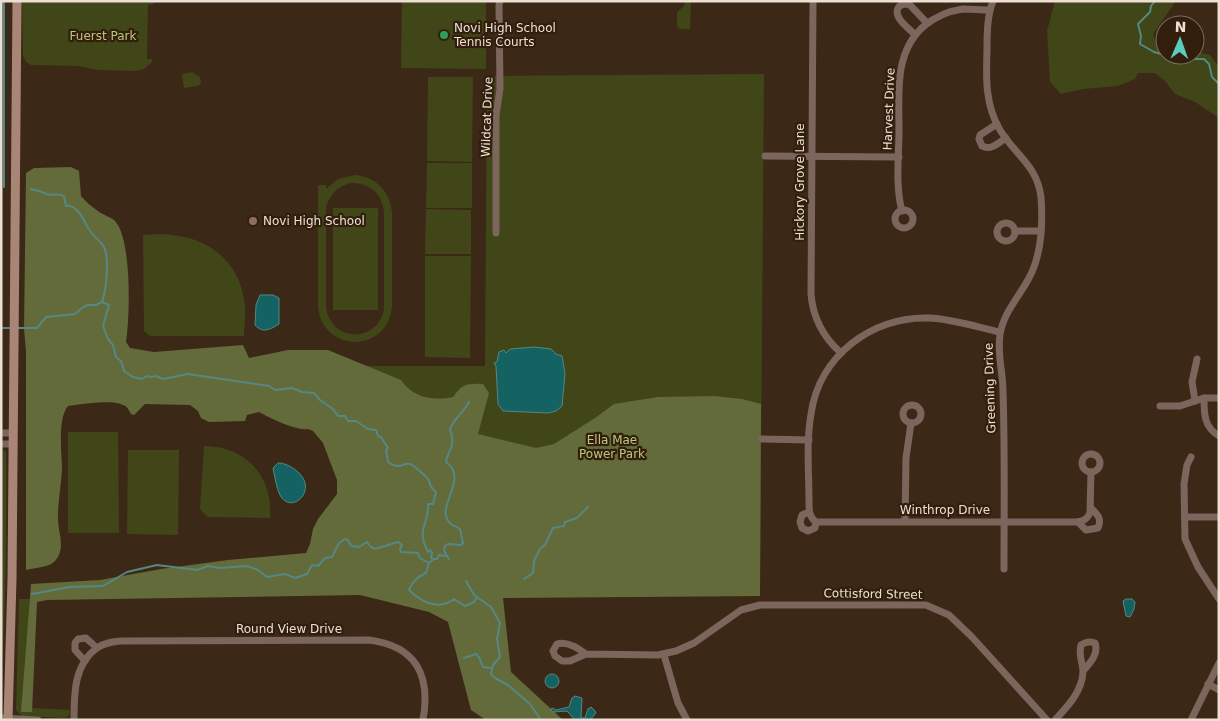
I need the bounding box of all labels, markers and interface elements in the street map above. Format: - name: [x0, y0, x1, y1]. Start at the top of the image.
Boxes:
- north arrow: [1155, 15, 1205, 65]
- text: N: [1174, 19, 1187, 35]
- place label: Novi High School Tennis Courts: [453, 21, 556, 49]
- park label: Fuerst Park: [70, 29, 136, 43]
- marker: Novi High School Tennis Courts: [438, 29, 450, 41]
- street label: Harvest Drive: [881, 67, 897, 151]
- street label: Wildcat Drive: [479, 77, 495, 157]
- street label: Hickory Grove Lane: [793, 123, 807, 241]
- place label: Novi High School: [263, 214, 365, 228]
- marker: Novi High School: [247, 215, 259, 227]
- street label: Greening Drive: [981, 342, 999, 434]
- park label: Ella Mae Power Park: [579, 433, 645, 461]
- street label: Winthrop Drive: [900, 503, 990, 517]
- street label: Cottisford Street: [823, 586, 923, 602]
- street label: Round View Drive: [236, 622, 342, 636]

